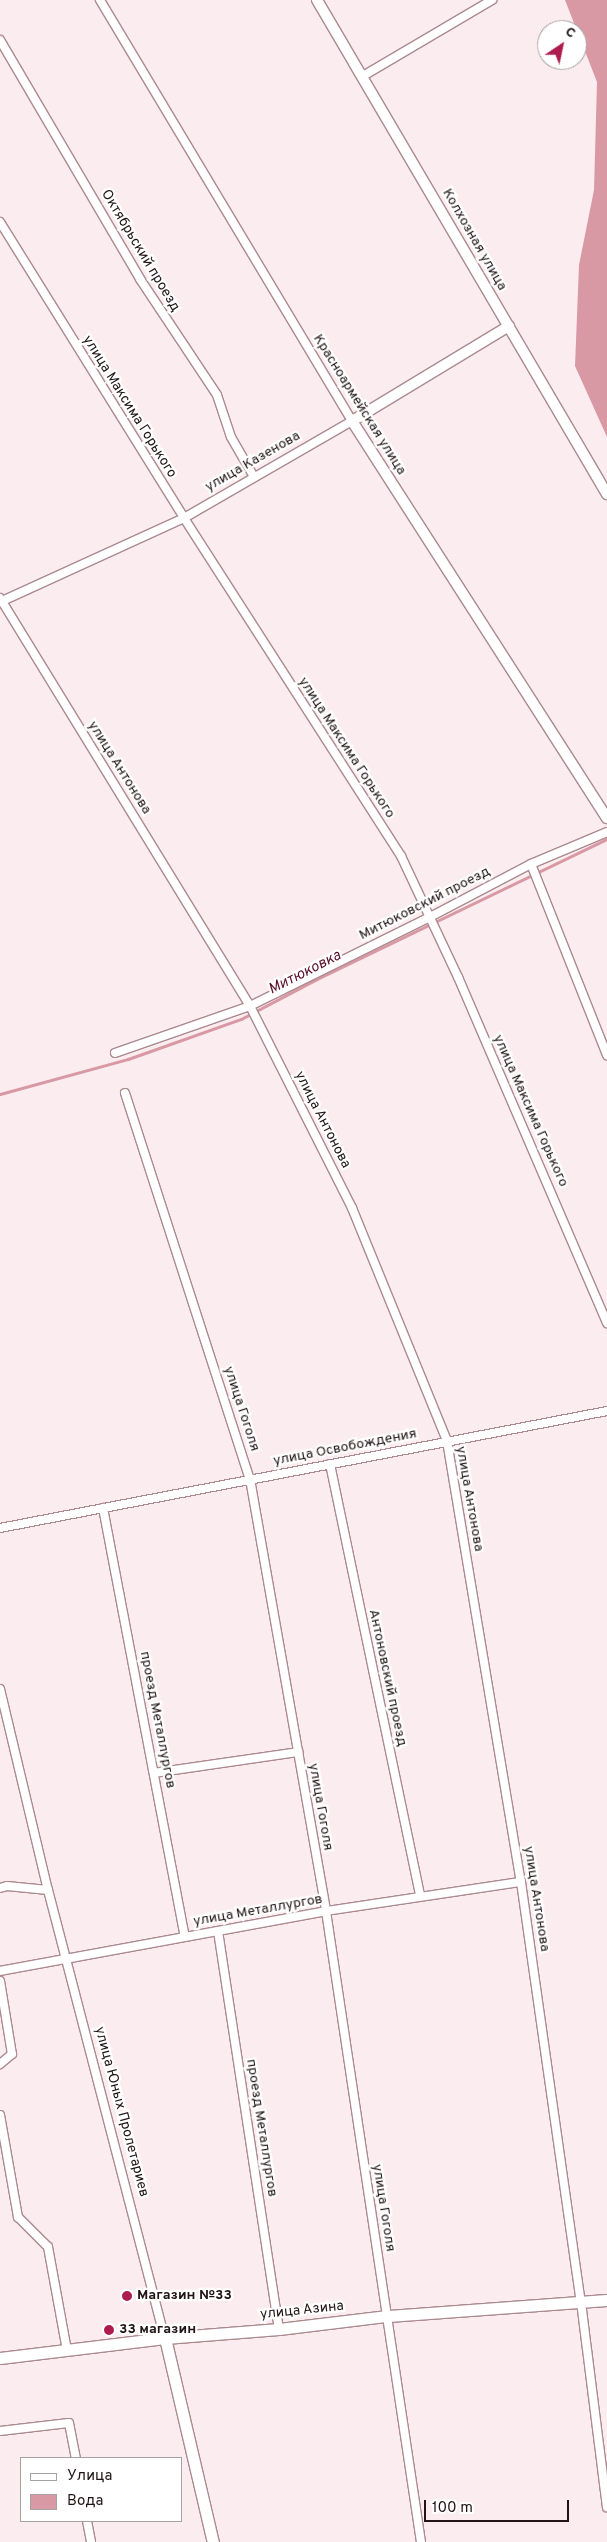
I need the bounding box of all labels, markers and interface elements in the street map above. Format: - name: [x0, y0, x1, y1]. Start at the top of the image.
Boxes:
- north arrow: [537, 20, 587, 70]
- text: С: [562, 23, 579, 43]
- street label: Колхозная улица: [438, 186, 510, 294]
- street label: Октябрьский проезд: [97, 187, 183, 315]
- street label: Красноармейская улица: [309, 332, 409, 478]
- street label: улица Максима Горького: [78, 333, 180, 481]
- street label: улица Казенова: [203, 428, 303, 496]
- street label: улица Максима Горького: [294, 674, 398, 822]
- street label: улица Антонова: [83, 718, 155, 818]
- street label: Митюковский проезд: [357, 864, 493, 944]
- water label: Митюковка: [266, 947, 344, 999]
- street label: улица Максима Горького: [489, 1032, 571, 1190]
- street label: улица Антонова: [290, 1068, 354, 1172]
- street label: улица Гоголя: [219, 1364, 263, 1454]
- street label: улица Освобождения: [272, 1426, 418, 1470]
- street label: улица Антонова: [451, 1445, 487, 1553]
- street label: Антоновский проезд: [364, 1608, 410, 1748]
- street label: проезд Металлургов: [135, 1650, 179, 1790]
- street label: улица Гоголя: [304, 1762, 336, 1852]
- street label: улица Антонова: [519, 1845, 553, 1953]
- street label: улица Металлургов: [192, 1891, 324, 1931]
- street label: улица Юных Пролетариев: [90, 2025, 152, 2199]
- street label: проезд Металлургов: [242, 2058, 280, 2198]
- street label: улица Гоголя: [368, 2163, 398, 2253]
- place label: Магазин №33: [137, 2288, 232, 2304]
- marker: Магазин №33: [121, 2290, 133, 2302]
- street label: улица Азина: [259, 2298, 345, 2324]
- place label: 33 магазин: [119, 2322, 196, 2338]
- marker: 33 магазин: [103, 2324, 115, 2336]
- legend: [20, 2457, 182, 2522]
- text: Улица: [67, 2467, 112, 2486]
- scale bar: [427, 2490, 572, 2522]
- text: Вода: [67, 2492, 103, 2511]
- text: 100 m: [432, 2499, 473, 2518]

